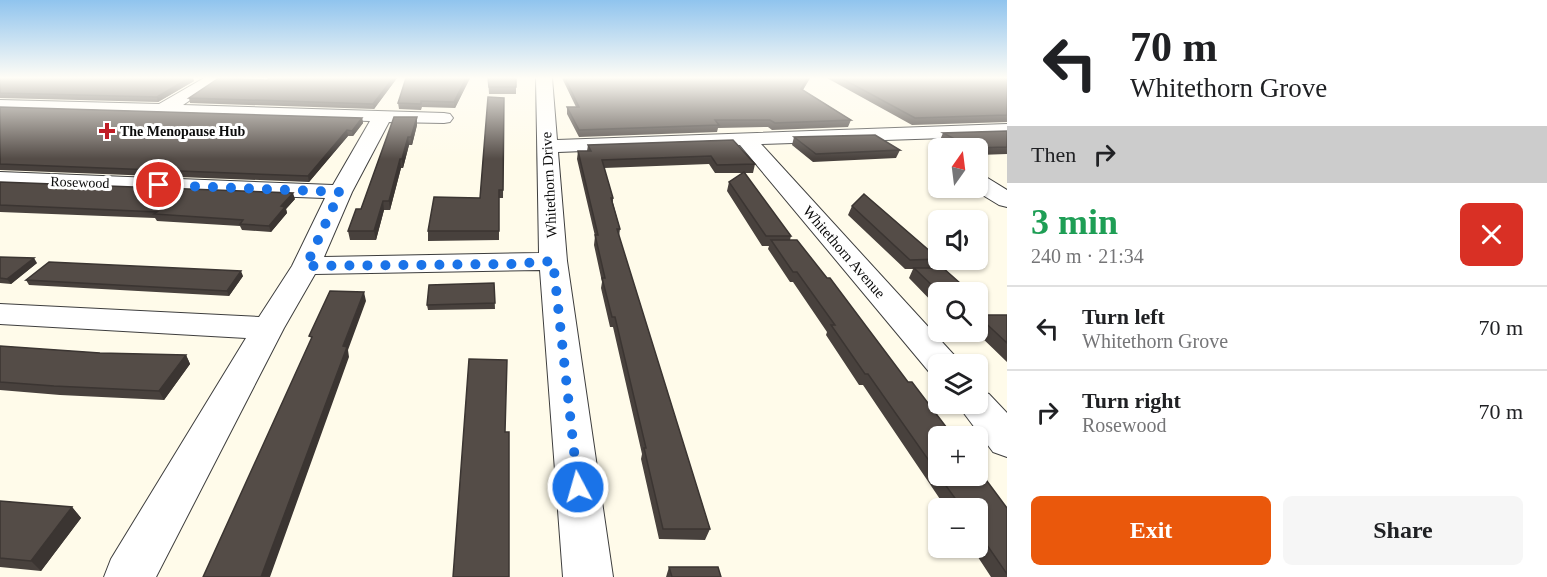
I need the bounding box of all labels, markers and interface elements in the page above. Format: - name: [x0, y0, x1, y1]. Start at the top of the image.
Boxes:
- icon: left: [1031, 24, 1109, 102]
- text: 70 m: [1130, 24, 1218, 70]
- text: Whitethorn Grove: [1130, 73, 1327, 103]
- marker: The Menopause Hub: [98, 122, 116, 140]
- place label: The Menopause Hub: [120, 124, 245, 139]
- street label: Whitethorn Drive: [538, 131, 560, 238]
- north arrow: [928, 138, 988, 198]
- map controls: [928, 138, 988, 558]
- icon: right: [1088, 138, 1121, 171]
- text: Then: [1031, 142, 1076, 167]
- pin: [133, 159, 184, 210]
- icon: arrive: [142, 168, 175, 201]
- street label: Rosewood: [50, 174, 110, 191]
- text: 3 min: [1031, 202, 1118, 242]
- street label: Whitethorn Avenue: [800, 203, 889, 302]
- button: close: [1460, 203, 1523, 266]
- button: sound: [928, 210, 988, 270]
- text: 240 m · 21:34: [1031, 245, 1144, 267]
- button: search: [928, 282, 988, 342]
- text: Turn left: [1082, 304, 1165, 329]
- icon: left: [1031, 312, 1064, 345]
- text: 70 m: [1478, 315, 1523, 340]
- text: Whitethorn Grove: [1082, 330, 1228, 352]
- button: layers: [928, 354, 988, 414]
- text: Turn right: [1082, 388, 1181, 413]
- icon: right: [1031, 396, 1064, 429]
- text: 70 m: [1478, 399, 1523, 424]
- text: Rosewood: [1082, 414, 1166, 436]
- button: +: [928, 426, 988, 486]
- position arrow: [546, 455, 610, 519]
- button: Exit: [1031, 496, 1271, 565]
- button: Share: [1283, 496, 1523, 565]
- button: −: [928, 498, 988, 558]

